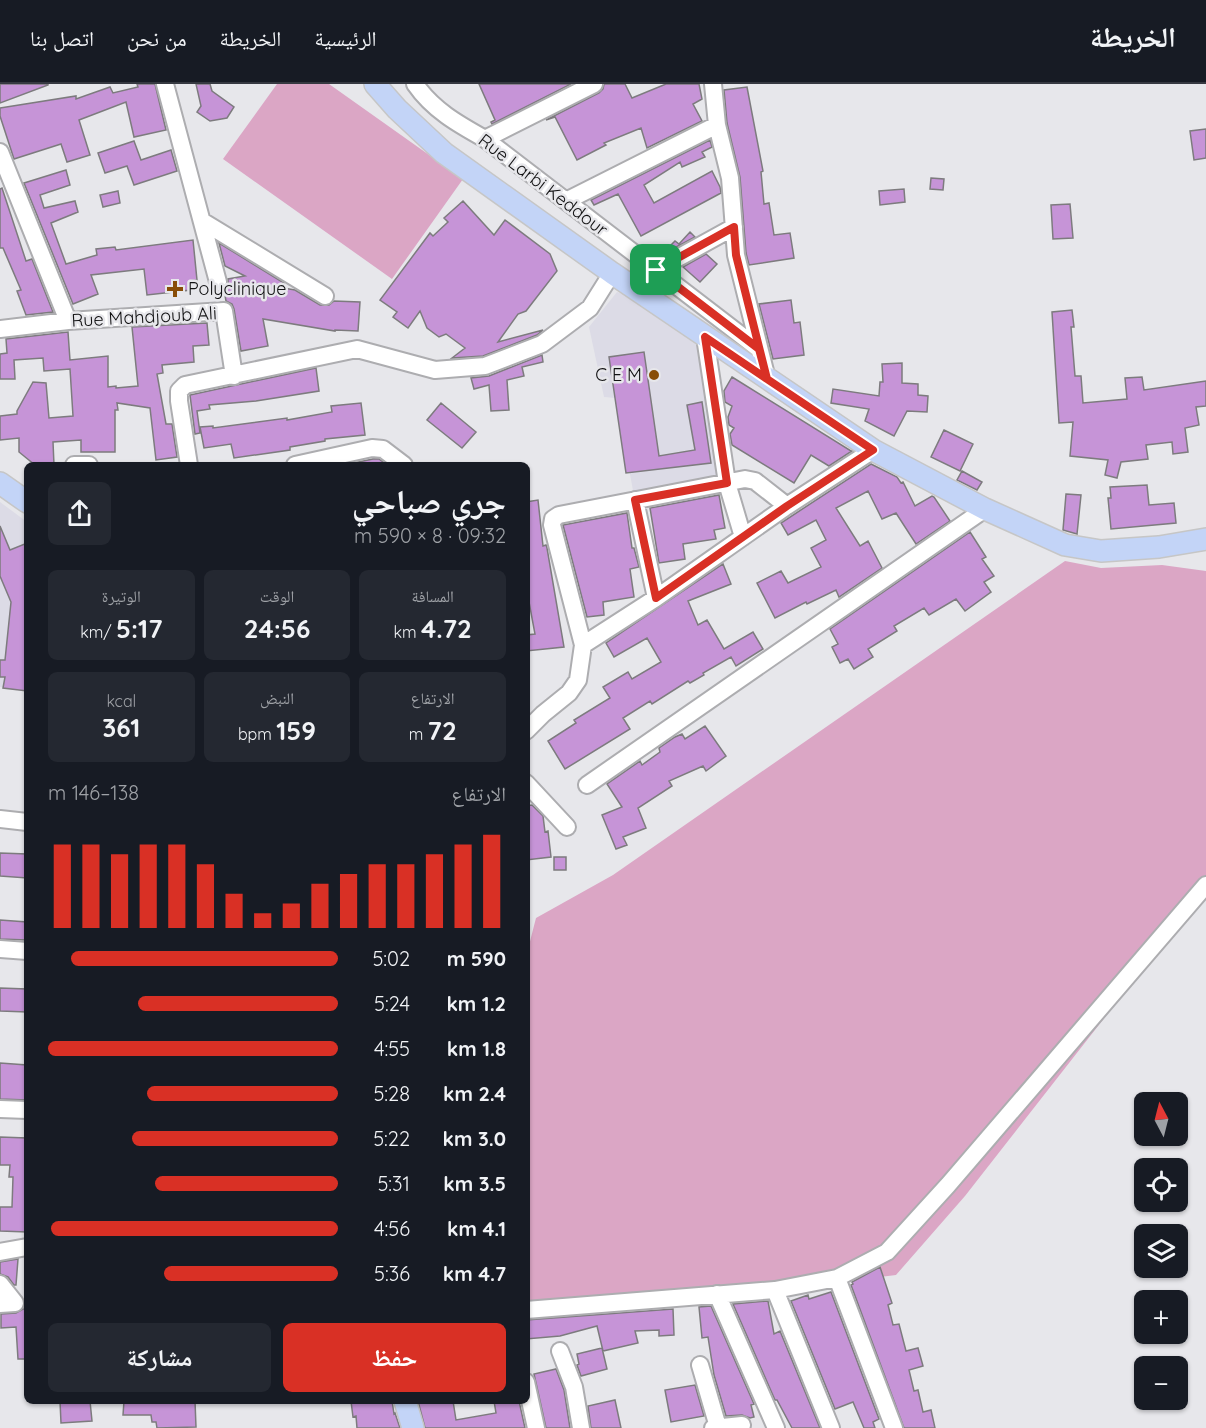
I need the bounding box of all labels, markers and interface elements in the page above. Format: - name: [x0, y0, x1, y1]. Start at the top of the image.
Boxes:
- text: الخريطة: [1090, 19, 1176, 54]
- text: اتصل بنا: [30, 25, 94, 51]
- text: من نحن: [127, 25, 187, 51]
- text: الخريطة: [220, 25, 281, 51]
- text: الرئيسية: [314, 25, 377, 51]
- street label: Rue Larbi Keddour: [474, 128, 613, 241]
- pin: [630, 244, 681, 295]
- icon: arrive: [639, 253, 672, 286]
- place label: Polyclinique: [188, 277, 286, 300]
- marker: Polyclinique: [166, 280, 184, 298]
- street label: Rue Mahdjoub Ali: [71, 301, 217, 332]
- place label: C E M: [595, 363, 642, 386]
- marker: C E M: [647, 368, 661, 382]
- text: جري صباحي: [352, 480, 506, 521]
- button: share: [48, 482, 111, 545]
- text: 09:32 · 8 × 590 m: [354, 523, 506, 548]
- text: الوتيرة: [102, 586, 141, 606]
- text: الوقت: [260, 586, 294, 606]
- text: المسافة: [411, 586, 454, 606]
- text: 5:17: [116, 612, 163, 645]
- text: 24:56: [244, 612, 310, 645]
- text: 4.72: [421, 612, 472, 645]
- text: /km: [80, 622, 116, 642]
- text: km: [393, 622, 421, 642]
- text: النبض: [260, 688, 294, 708]
- text: الارتفاع: [411, 688, 455, 708]
- text: kcal: [106, 691, 136, 711]
- text: 361: [102, 711, 140, 744]
- text: 159: [276, 714, 316, 747]
- text: 72: [428, 714, 457, 747]
- text: bpm: [238, 724, 276, 744]
- text: m: [409, 724, 428, 744]
- text: 138–146 m: [48, 780, 139, 805]
- text: الارتفاع: [451, 781, 506, 806]
- text: 5:02: [372, 946, 410, 971]
- text: 590 m: [447, 946, 506, 971]
- text: 5:24: [374, 991, 410, 1016]
- text: 1.2 km: [446, 991, 506, 1016]
- text: 4:55: [374, 1036, 410, 1061]
- text: 1.8 km: [447, 1036, 506, 1061]
- text: 5:28: [373, 1081, 410, 1106]
- text: 2.4 km: [443, 1081, 506, 1106]
- north arrow: [1134, 1092, 1188, 1146]
- map controls: [1134, 1092, 1188, 1410]
- text: 5:22: [373, 1126, 410, 1151]
- text: 3.0 km: [443, 1126, 506, 1151]
- button: locate: [1134, 1158, 1188, 1212]
- text: 5:31: [377, 1171, 410, 1196]
- text: 3.5 km: [443, 1171, 506, 1196]
- text: 4:56: [374, 1216, 410, 1241]
- text: 4.1 km: [447, 1216, 506, 1241]
- button: layers: [1134, 1224, 1188, 1278]
- text: 5:36: [374, 1261, 410, 1286]
- text: 4.7 km: [443, 1261, 506, 1286]
- button: +: [1134, 1290, 1188, 1344]
- button: مشاركة: [48, 1323, 271, 1392]
- button: حفظ: [283, 1323, 506, 1392]
- button: −: [1134, 1356, 1188, 1410]

